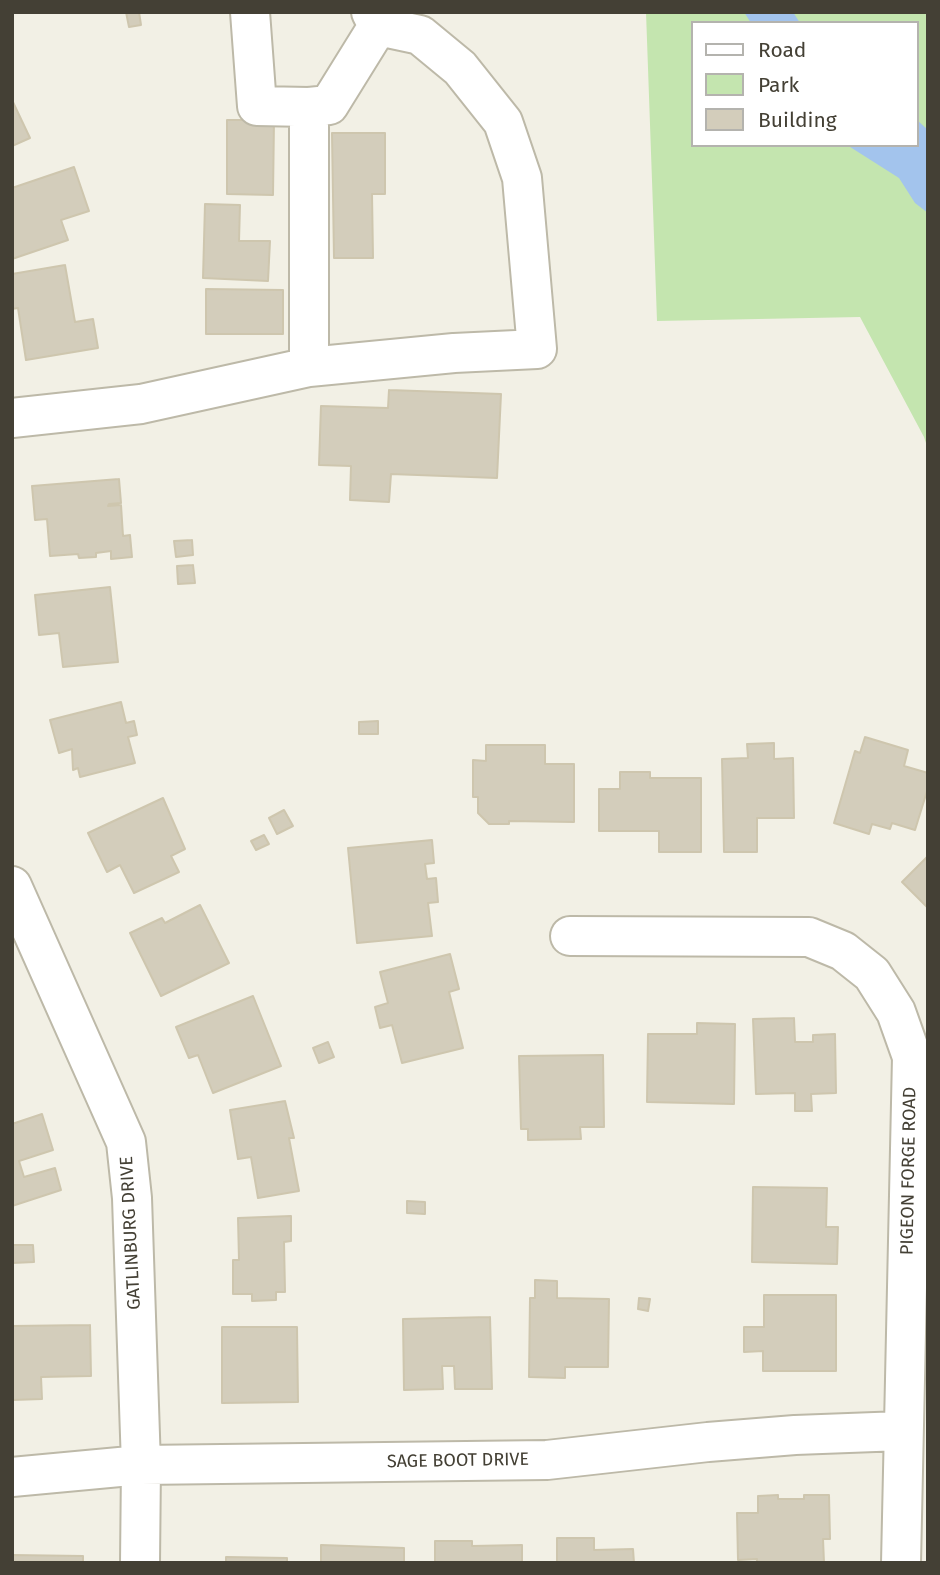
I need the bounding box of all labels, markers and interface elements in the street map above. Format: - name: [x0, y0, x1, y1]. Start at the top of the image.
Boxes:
- legend: [692, 21, 919, 147]
- text: Road: [758, 37, 806, 63]
- text: Park: [758, 72, 799, 98]
- text: Building: [758, 107, 837, 133]
- street label: PIGEON FORGE ROAD: [897, 1087, 921, 1255]
- street label: GATLINBURG DRIVE: [116, 1156, 146, 1310]
- street label: SAGE BOOT DRIVE: [387, 1449, 529, 1473]

